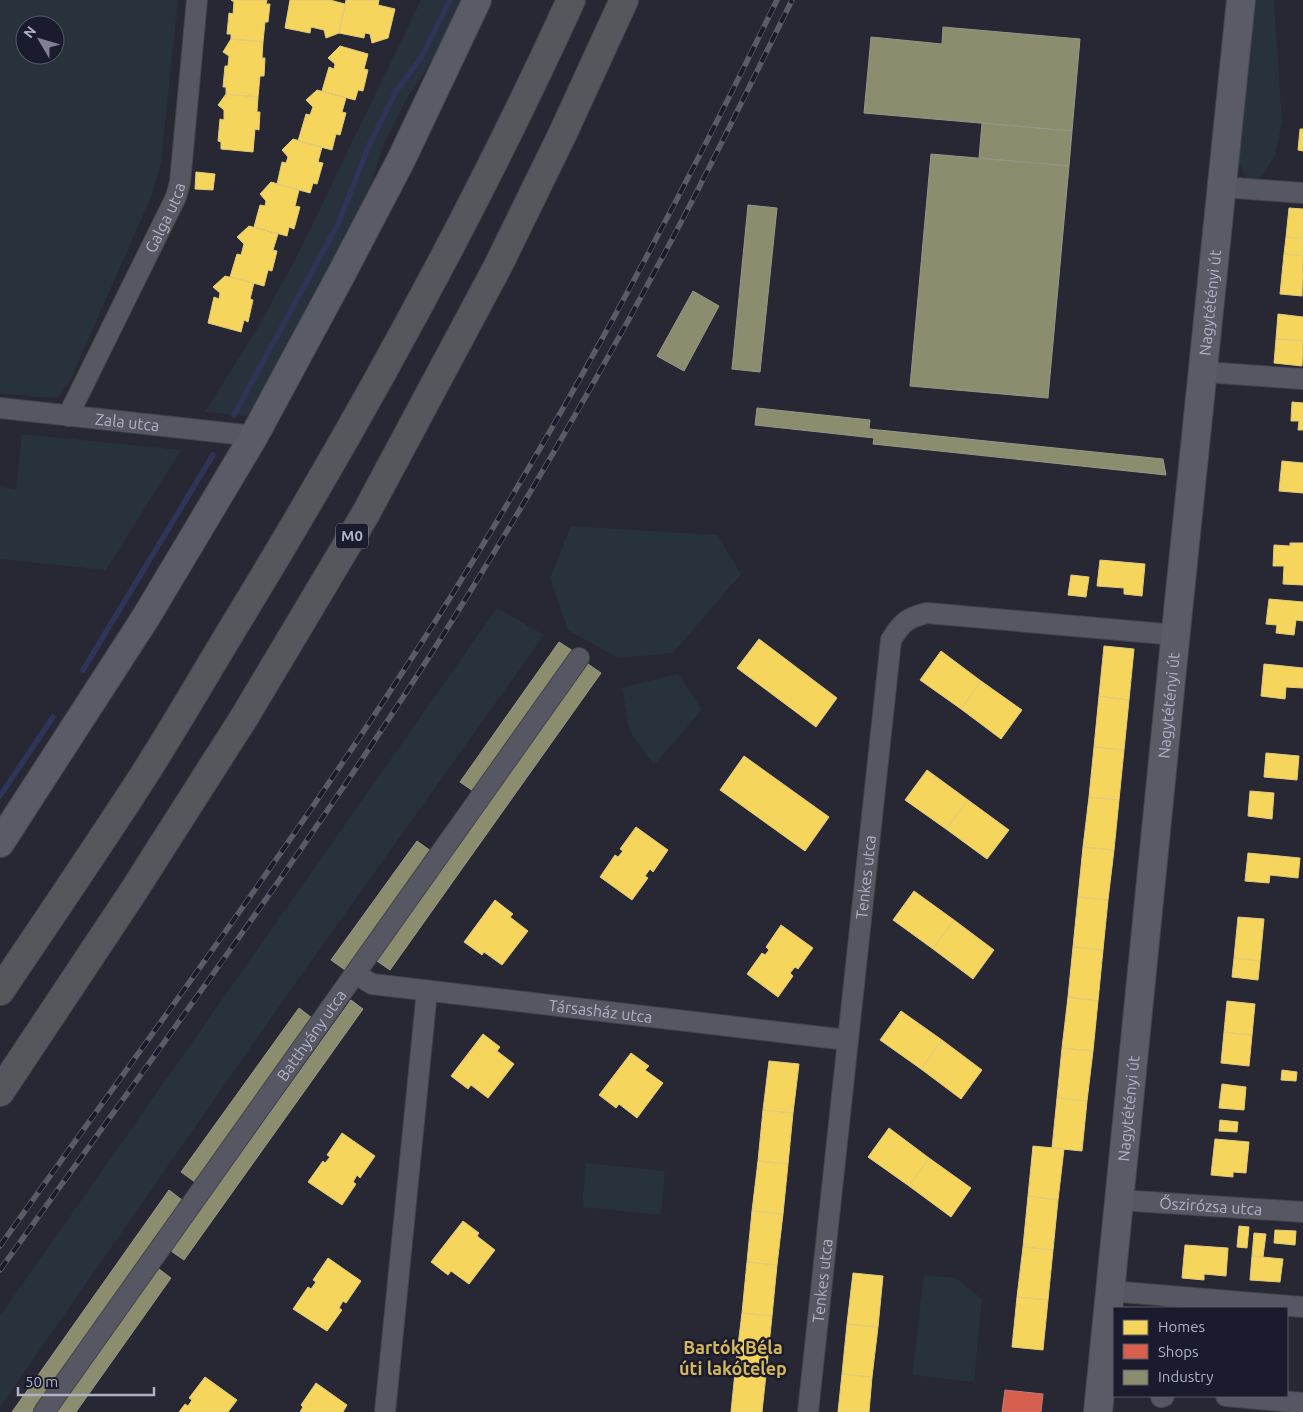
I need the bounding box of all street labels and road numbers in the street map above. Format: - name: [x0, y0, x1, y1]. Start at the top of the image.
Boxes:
- street label: Galga utca: [141, 181, 188, 255]
- street label: Nagytétényi út: [1195, 248, 1224, 357]
- street label: Zala utca: [94, 410, 160, 435]
- road number: M0: [336, 524, 368, 548]
- street label: Nagytétényi út: [1154, 651, 1183, 759]
- street label: Tenkes utca: [852, 834, 879, 920]
- street label: Batthyány utca: [273, 986, 350, 1084]
- street label: Társasház utca: [548, 996, 653, 1026]
- street label: Nagytétényi út: [1114, 1054, 1143, 1162]
- street label: Őszirózsa utca: [1159, 1193, 1263, 1218]
- street label: Tenkes utca: [809, 1238, 836, 1324]

